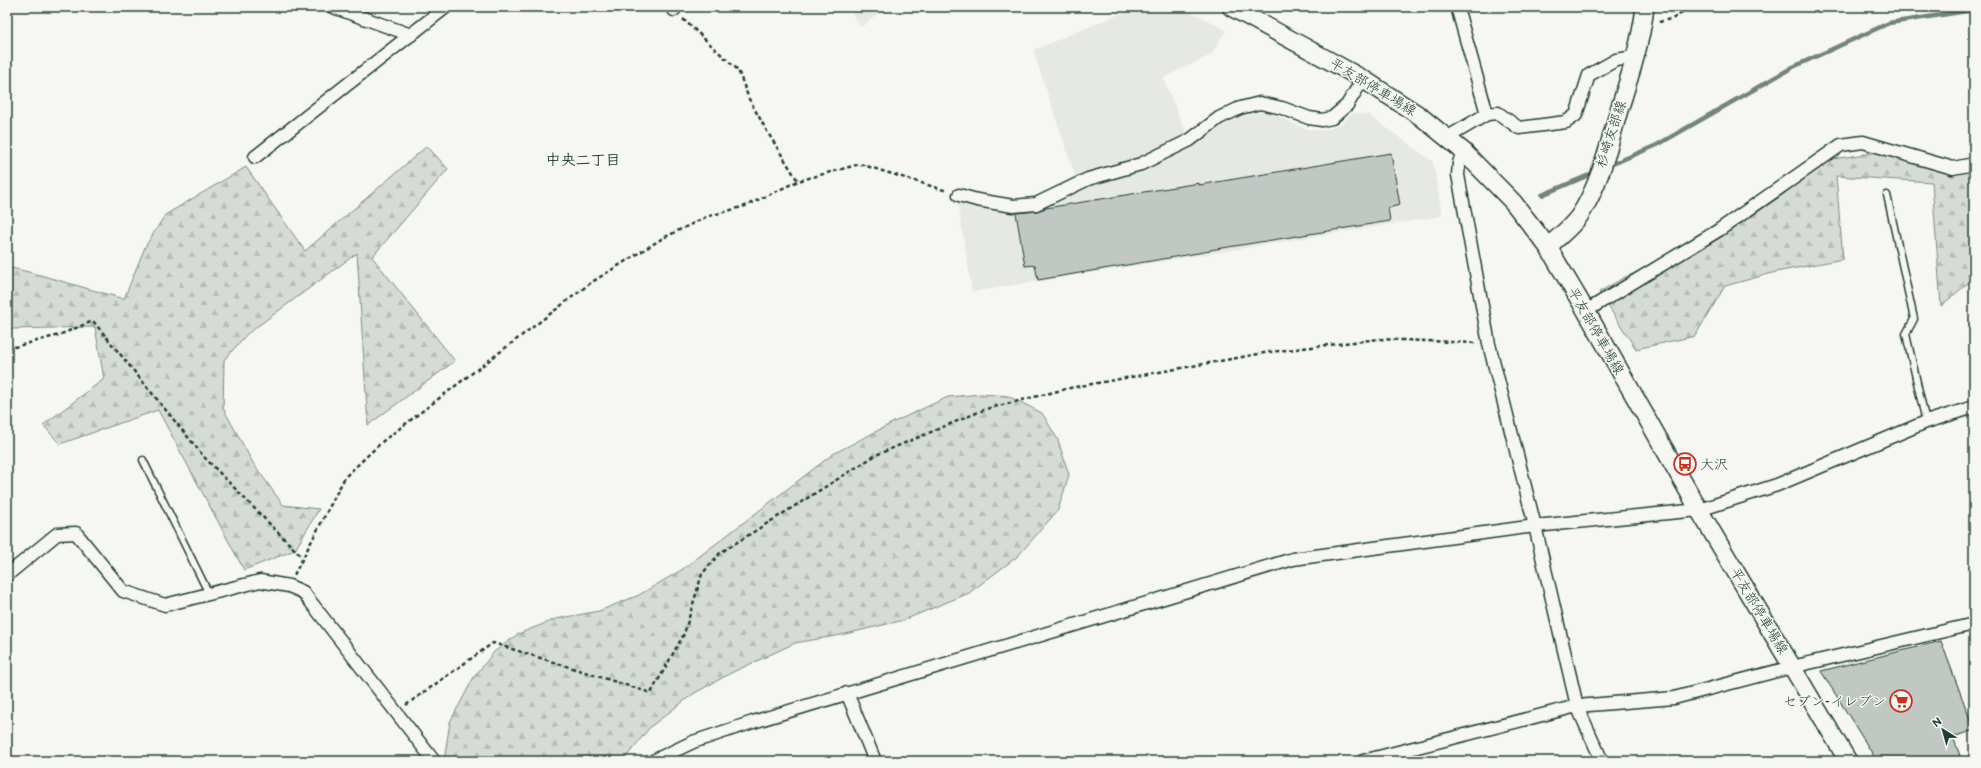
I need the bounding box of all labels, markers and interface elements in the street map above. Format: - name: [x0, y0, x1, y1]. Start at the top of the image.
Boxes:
- street label: 平友部停車場線: [1327, 54, 1419, 120]
- street label: 杉崎友部線: [1592, 98, 1630, 170]
- district label: 中央二丁目: [545, 151, 621, 170]
- street label: 平友部停車場線: [1564, 284, 1628, 378]
- bus stop icon: 大沢: [1672, 451, 1698, 477]
- place label: 大沢: [1700, 456, 1728, 473]
- street label: 平友部停車場線: [1726, 565, 1792, 657]
- supermarket icon: セブン-イレブン: [1888, 688, 1914, 714]
- place label: セブン-イレブン: [1783, 693, 1886, 710]
- north arrow: [1923, 710, 1963, 750]
- text: N: [1930, 715, 1944, 730]

